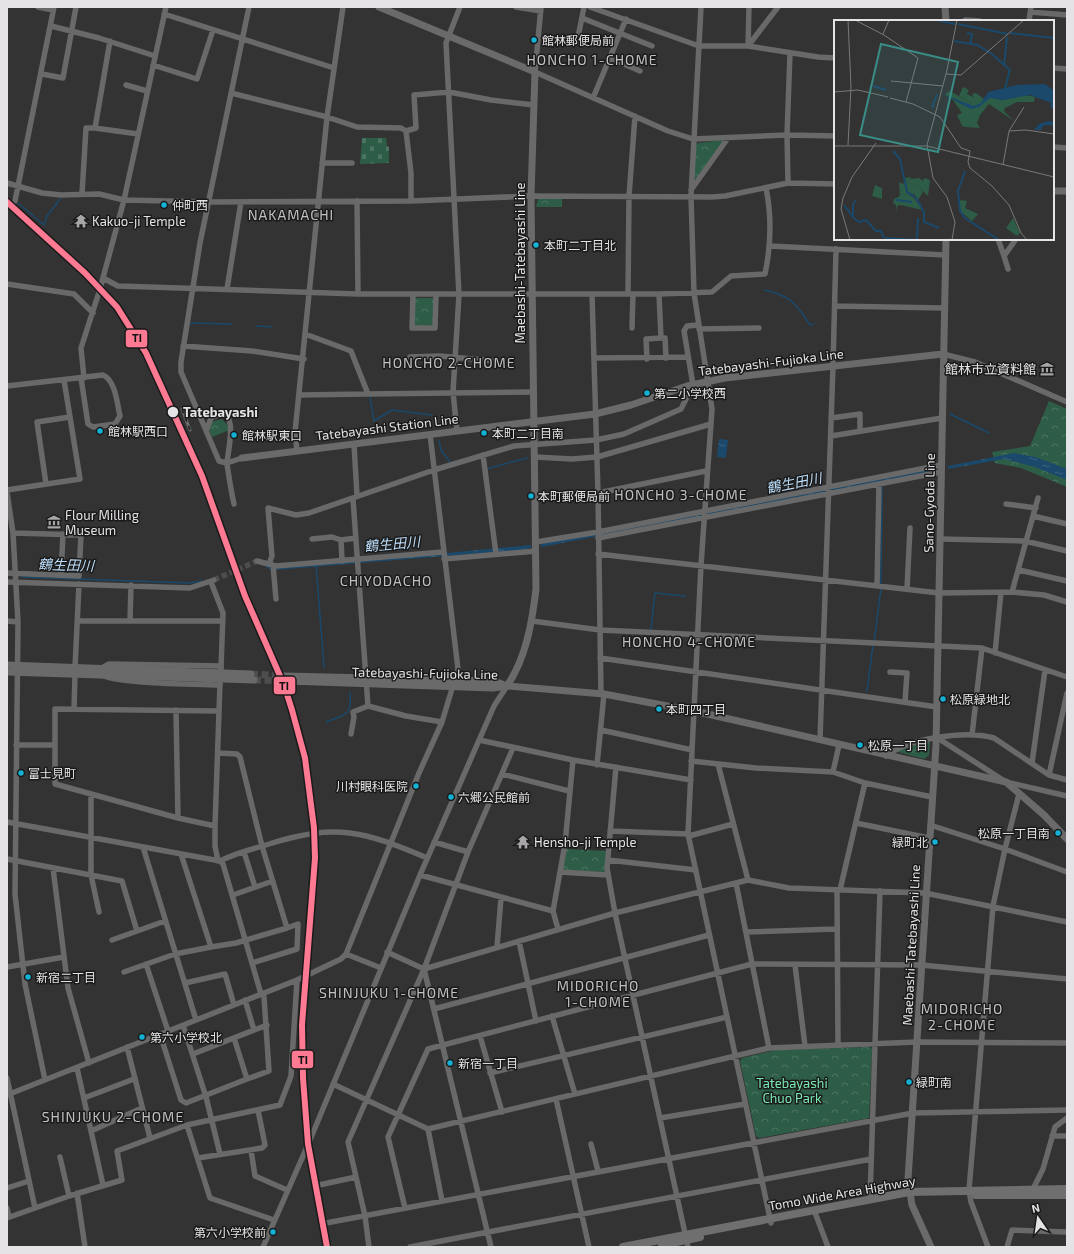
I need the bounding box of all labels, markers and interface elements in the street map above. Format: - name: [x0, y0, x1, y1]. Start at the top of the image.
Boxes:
- inset map: [834, 20, 1054, 240]
- place label: 館林郵便局前: [542, 33, 614, 47]
- marker: 館林郵便局前: [529, 35, 539, 45]
- district label: HONCHO 1-CHOME: [526, 51, 658, 68]
- street label: Maebashi-Tatebayashi Line: [512, 182, 528, 344]
- place label: 仲町西: [172, 198, 208, 212]
- marker: 仲町西: [159, 200, 169, 210]
- district label: NAKAMACHI: [248, 206, 334, 223]
- temple icon: Kakuo-ji Temple: [73, 213, 89, 229]
- place label: Kakuo-ji Temple: [92, 213, 186, 229]
- place label: 本町二丁目北: [544, 238, 616, 252]
- marker: 本町二丁目北: [531, 240, 541, 250]
- line badge: TI: [125, 329, 148, 348]
- text: TI: [132, 331, 142, 344]
- street label: Tatebayashi-Fujioka Line: [697, 345, 845, 379]
- district label: HONCHO 2-CHOME: [382, 354, 516, 371]
- place label: 館林市立資料館: [945, 361, 1036, 377]
- museum icon: 館林市立資料館: [1039, 361, 1055, 377]
- place label: 第二小学校西: [654, 386, 726, 400]
- marker: 第二小学校西: [642, 388, 652, 398]
- place label: Tatebayashi: [183, 404, 258, 420]
- marker: Tatebayashi: [166, 405, 180, 419]
- street label: Tatebayashi Station Line: [315, 410, 459, 444]
- place label: 館林駅西口: [108, 424, 168, 438]
- marker: 館林駅西口: [95, 426, 105, 436]
- place label: 本町二丁目南: [492, 426, 564, 440]
- place label: 館林駅東口: [242, 428, 302, 442]
- marker: 本町二丁目南: [479, 428, 489, 438]
- marker: 館林駅東口: [229, 430, 239, 440]
- street label: Sano-Gyoda Line: [920, 453, 938, 553]
- water label: 鶴生田川: [765, 468, 825, 496]
- district label: HONCHO 3-CHOME: [614, 486, 748, 503]
- place label: 本町郵便局前: [538, 489, 610, 503]
- marker: 本町郵便局前: [526, 491, 536, 501]
- place label: Flour Milling Museum: [65, 507, 139, 538]
- museum icon: Flour Milling Museum: [46, 514, 62, 530]
- water label: 鶴生田川: [363, 532, 423, 554]
- water label: 鶴生田川: [38, 555, 96, 574]
- district label: CHIYODACHO: [340, 572, 432, 589]
- district label: HONCHO 4-CHOME: [622, 633, 756, 650]
- street label: Tatebayashi-Fujioka Line: [352, 664, 498, 682]
- line badge: TI: [273, 676, 296, 695]
- text: TI: [279, 679, 289, 692]
- place label: 松原緑地北: [950, 692, 1010, 706]
- marker: 松原緑地北: [938, 694, 948, 704]
- place label: 本町四丁目: [666, 702, 726, 716]
- marker: 本町四丁目: [654, 704, 664, 714]
- place label: 松原一丁目: [868, 738, 928, 752]
- marker: 松原一丁目: [855, 740, 865, 750]
- place label: 富士見町: [28, 766, 76, 780]
- marker: 富士見町: [16, 768, 26, 778]
- place label: 川村眼科医院: [336, 779, 408, 793]
- marker: 川村眼科医院: [411, 781, 421, 791]
- place label: 六郷公民館前: [458, 790, 530, 804]
- marker: 六郷公民館前: [446, 792, 456, 802]
- place label: 松原一丁目南: [978, 826, 1050, 840]
- marker: 松原一丁目南: [1053, 828, 1063, 838]
- temple icon: Hensho-ji Temple: [515, 834, 531, 850]
- place label: Hensho-ji Temple: [534, 834, 637, 850]
- place label: 緑町北: [892, 835, 928, 849]
- marker: 緑町北: [930, 837, 940, 847]
- street label: Maebashi-Tatebayashi Line: [899, 864, 923, 1026]
- place label: 新宿二丁目: [36, 970, 96, 984]
- marker: 新宿二丁目: [23, 972, 33, 982]
- district label: MIDORICHO 1-CHOME: [557, 977, 639, 1010]
- district label: SHINJUKU 1-CHOME: [319, 984, 459, 1001]
- district label: MIDORICHO 2-CHOME: [921, 1000, 1003, 1033]
- place label: 第六小学校北: [150, 1030, 222, 1044]
- marker: 第六小学校北: [137, 1032, 147, 1042]
- line badge: TI: [291, 1050, 314, 1069]
- text: TI: [298, 1053, 308, 1066]
- place label: 新宿一丁目: [458, 1056, 518, 1070]
- marker: 新宿一丁目: [445, 1058, 455, 1068]
- park label: Tatebayashi Chuo Park: [756, 1075, 828, 1106]
- place label: 緑町南: [916, 1075, 952, 1089]
- marker: 緑町南: [904, 1077, 914, 1087]
- district label: SHINJUKU 2-CHOME: [42, 1108, 184, 1125]
- street label: Tomo Wide Area Highway: [767, 1172, 917, 1214]
- north arrow: [1018, 1198, 1058, 1238]
- text: N: [1030, 1201, 1041, 1215]
- place label: 第六小学校前: [194, 1225, 266, 1239]
- marker: 第六小学校前: [268, 1227, 278, 1237]

